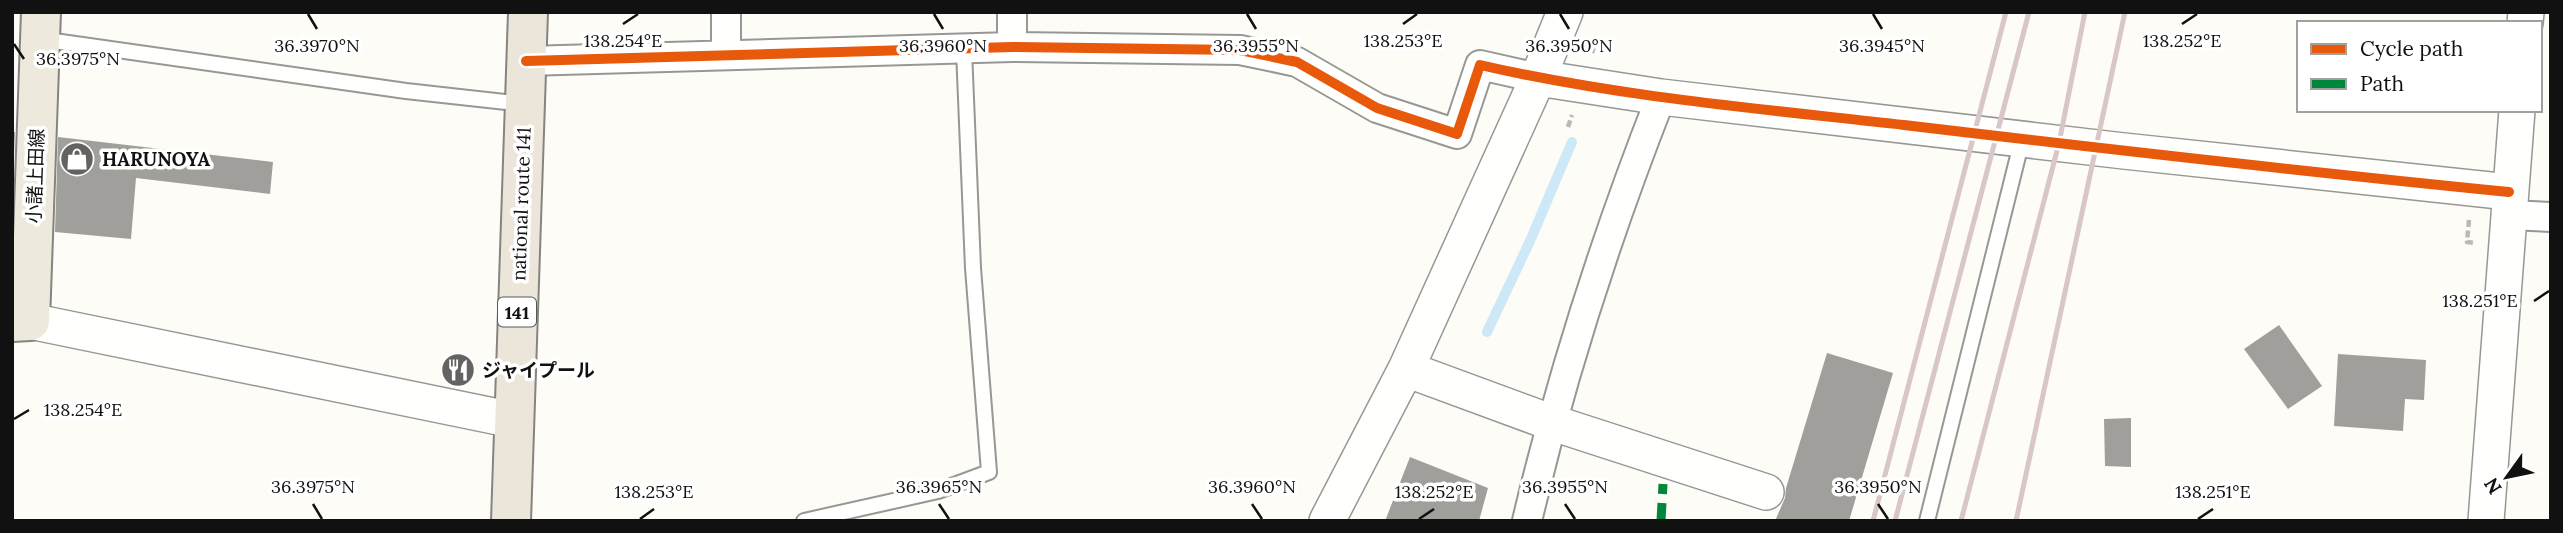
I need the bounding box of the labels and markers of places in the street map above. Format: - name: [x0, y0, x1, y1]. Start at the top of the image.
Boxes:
- shop icon: HARUNOYA: [58, 140, 96, 178]
- place label: HARUNOYA: [102, 147, 210, 171]
- restaurant icon: ジャイプール: [439, 351, 477, 389]
- place label: ジャイプール: [482, 358, 595, 382]

